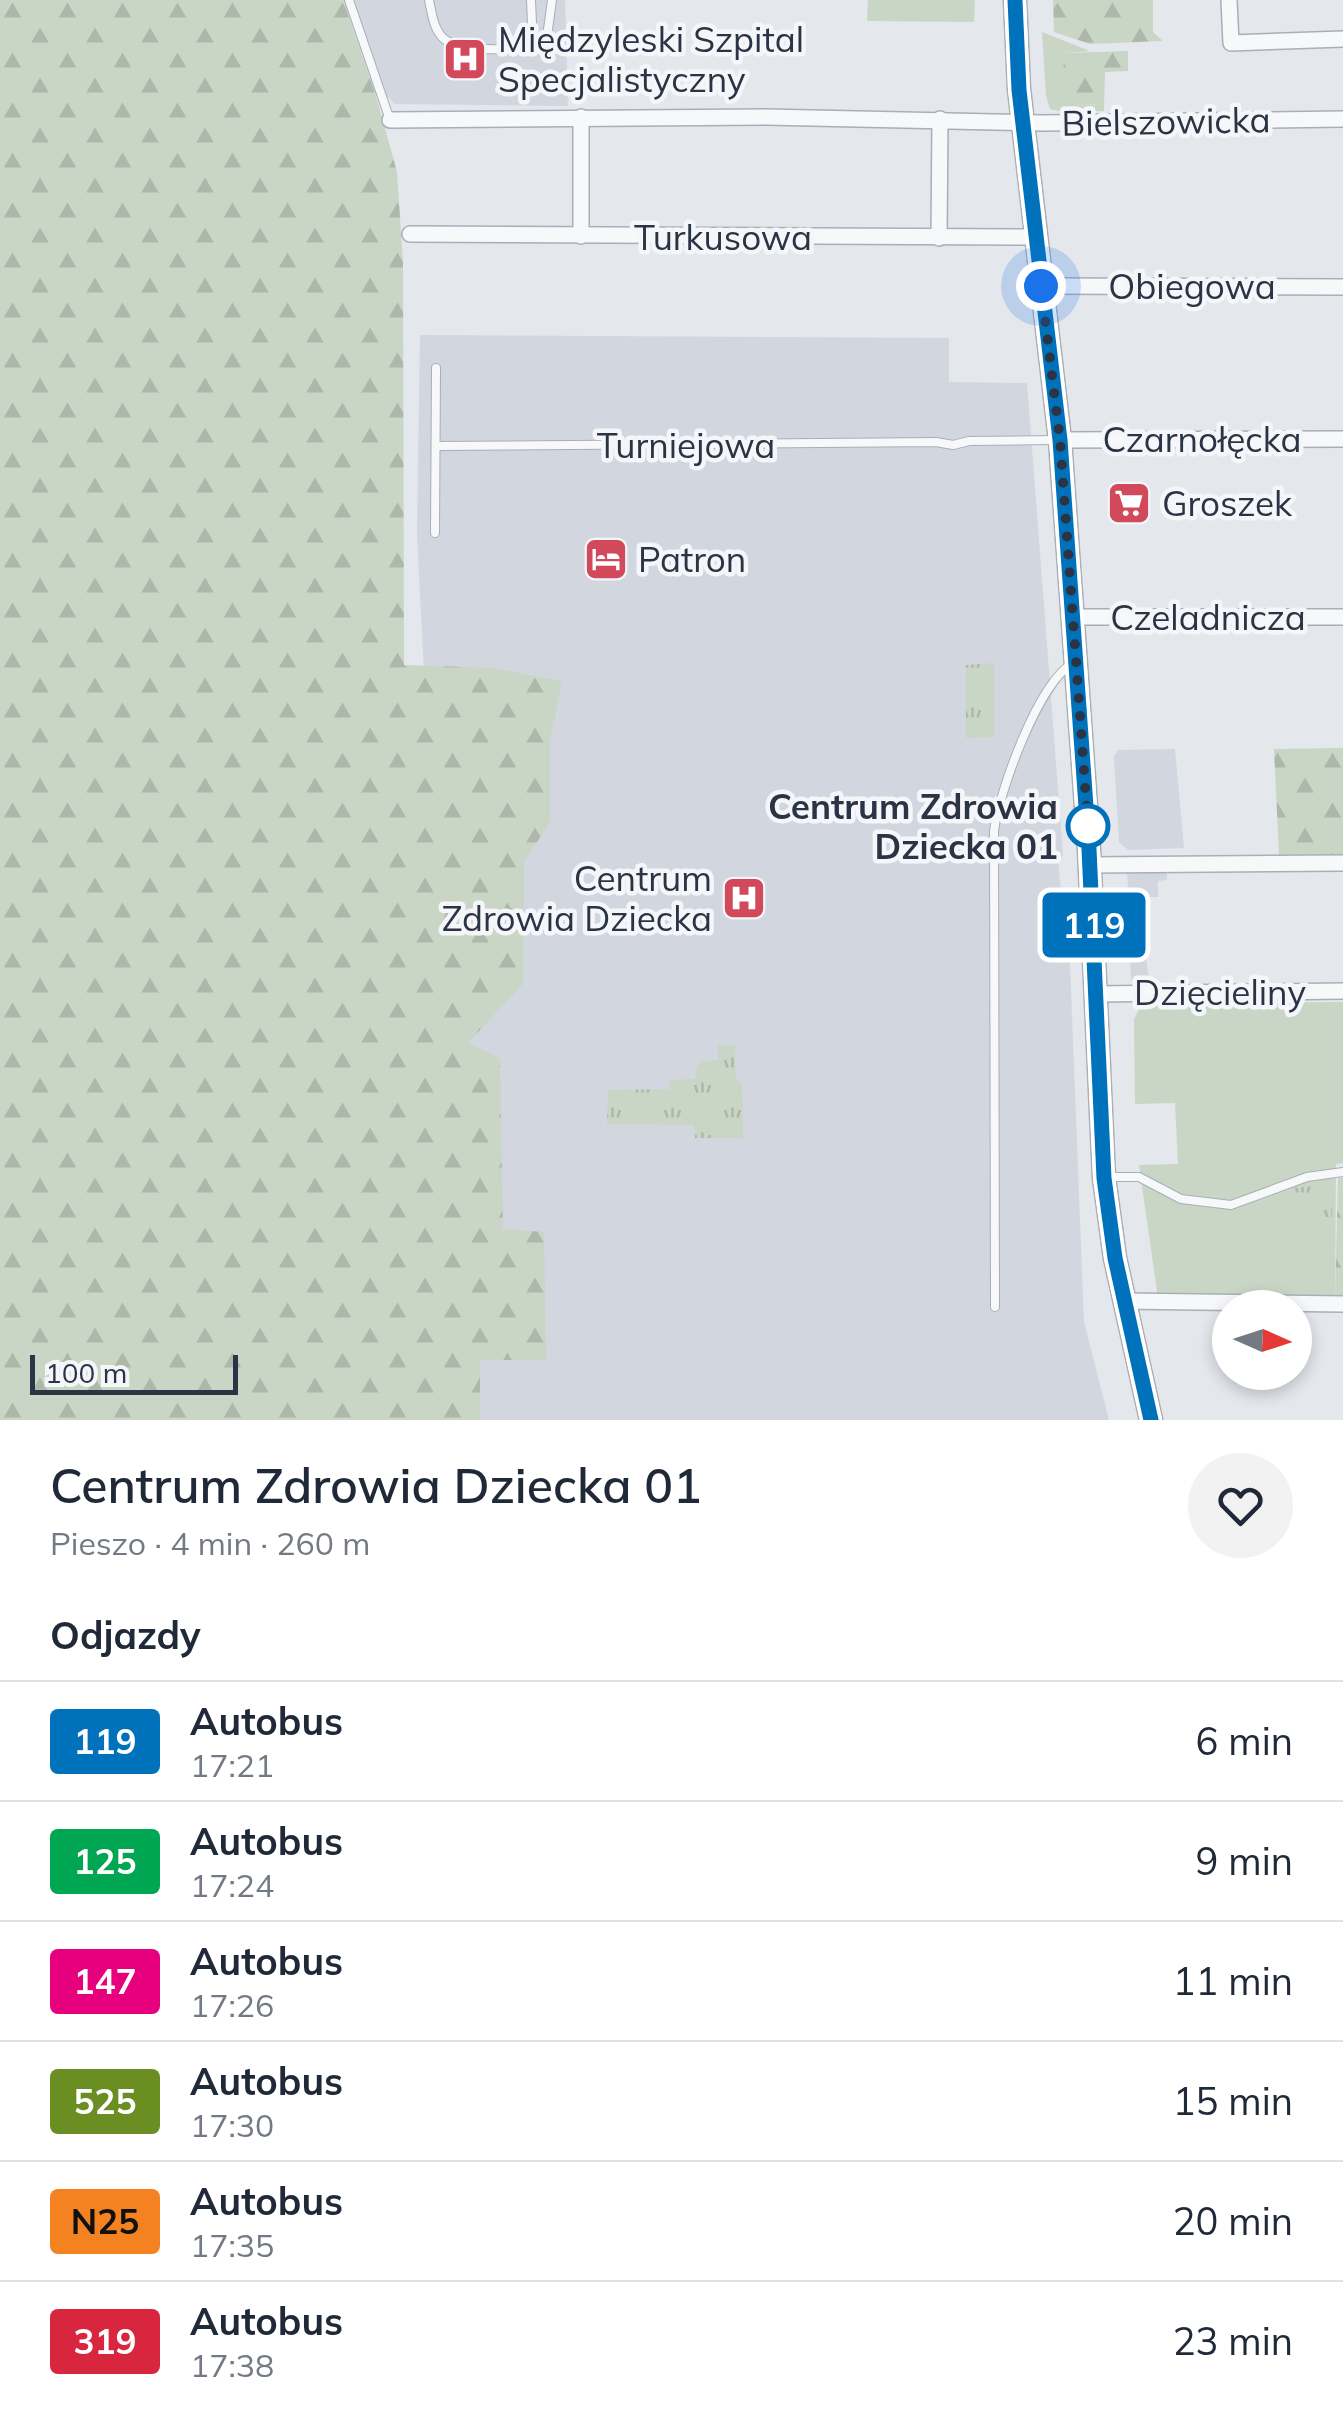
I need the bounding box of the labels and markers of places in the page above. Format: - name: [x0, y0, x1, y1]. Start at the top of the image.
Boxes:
- place label: Międzyleski Szpital Specjalistyczny: [498, 17, 804, 101]
- hospital icon: Międzyleski Szpital Specjalistyczny: [442, 36, 488, 82]
- supermarket icon: Groszek: [1106, 480, 1152, 526]
- place label: Groszek: [1162, 481, 1293, 525]
- hotel icon: Patron: [583, 536, 629, 582]
- place label: Patron: [638, 537, 746, 581]
- place label: Centrum Zdrowia Dziecka 01: [768, 784, 1058, 868]
- marker: Centrum Zdrowia Dziecka 01: [1067, 805, 1109, 847]
- place label: Centrum Zdrowia Dziecka: [442, 856, 712, 940]
- hospital icon: Centrum Zdrowia Dziecka: [721, 875, 767, 921]

